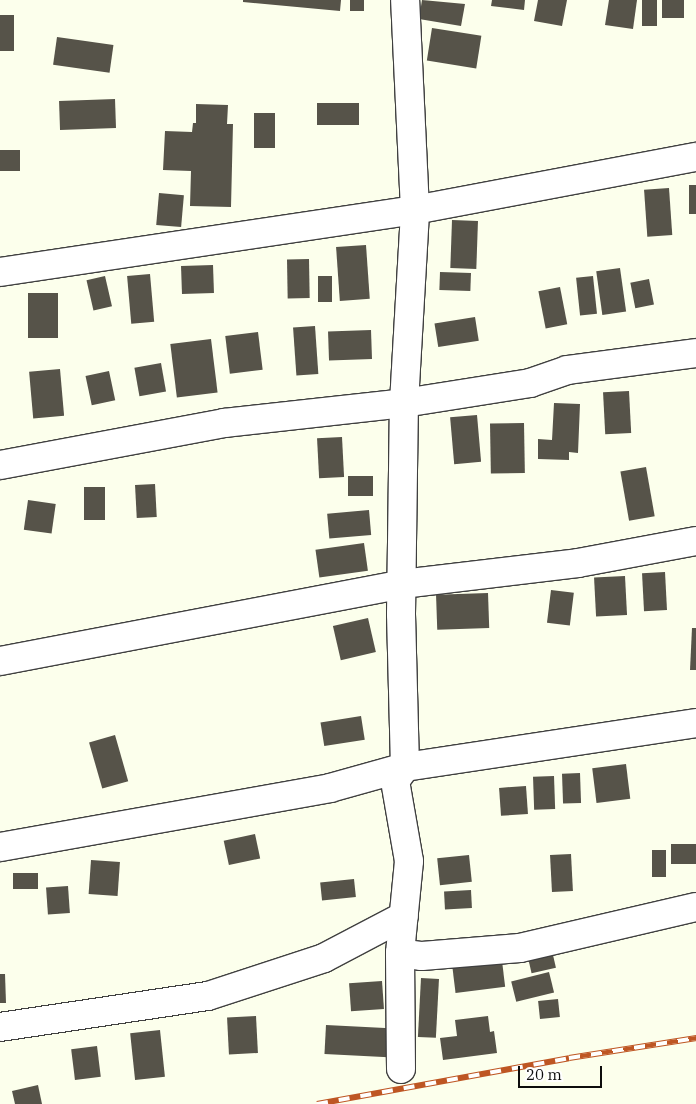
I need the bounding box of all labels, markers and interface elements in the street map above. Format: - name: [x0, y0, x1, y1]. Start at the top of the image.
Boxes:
- scale bar: [521, 1056, 605, 1088]
- text: 20 m: [526, 1065, 562, 1084]

